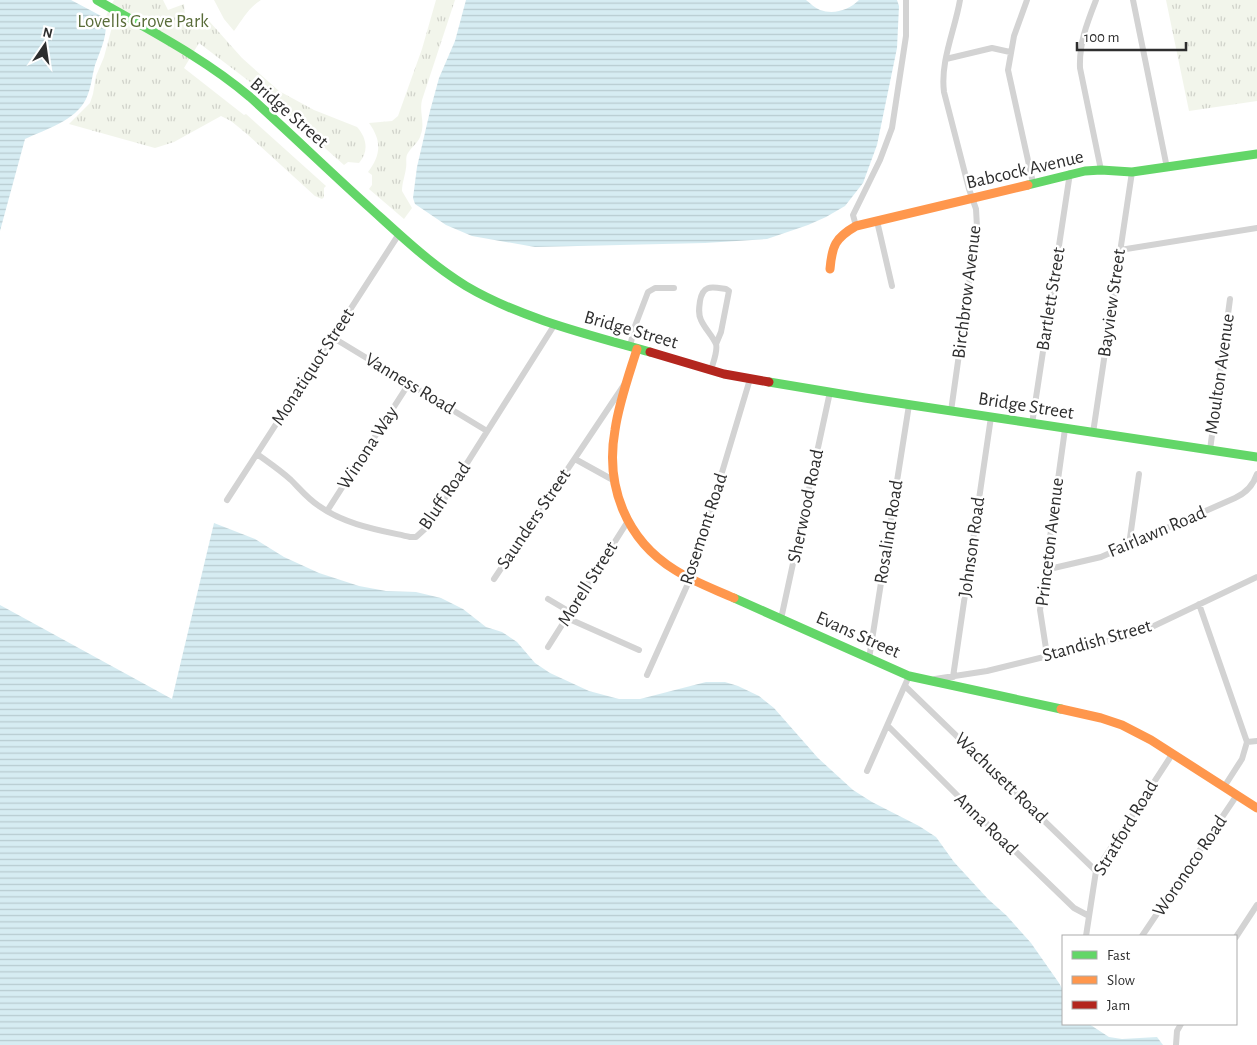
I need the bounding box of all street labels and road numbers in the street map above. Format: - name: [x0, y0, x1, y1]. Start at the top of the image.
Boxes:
- street label: Bridge Street: [246, 74, 332, 152]
- street label: Babcock Avenue: [964, 147, 1086, 193]
- street label: Birchbrow Avenue: [949, 224, 985, 360]
- street label: Bartlett Street: [1033, 246, 1069, 352]
- street label: Bayview Street: [1095, 248, 1129, 358]
- street label: Monatiquot Street: [268, 305, 358, 429]
- street label: Bridge Street: [582, 308, 680, 352]
- street label: Moulton Avenue: [1202, 312, 1238, 436]
- street label: Vanness Road: [362, 350, 458, 418]
- street label: Bridge Street: [977, 389, 1075, 423]
- street label: Winona Way: [334, 403, 402, 493]
- street label: Sherwood Road: [785, 447, 827, 565]
- street label: Bluff Road: [416, 459, 474, 533]
- street label: Saunders Street: [494, 465, 574, 573]
- street label: Rosemont Road: [677, 471, 731, 587]
- street label: Princeton Avenue: [1033, 477, 1067, 607]
- street label: Rosalind Road: [871, 479, 907, 585]
- street label: Johnson Road: [956, 495, 988, 598]
- street label: Fairlawn Road: [1105, 503, 1209, 561]
- street label: Morell Street: [555, 538, 621, 630]
- street label: Evans Street: [813, 608, 903, 662]
- street label: Standish Street: [1040, 616, 1154, 666]
- street label: Wachusett Road: [951, 729, 1051, 827]
- street label: Stratford Road: [1090, 777, 1162, 879]
- street label: Anna Road: [951, 789, 1021, 859]
- street label: Woronoco Road: [1149, 812, 1231, 920]

